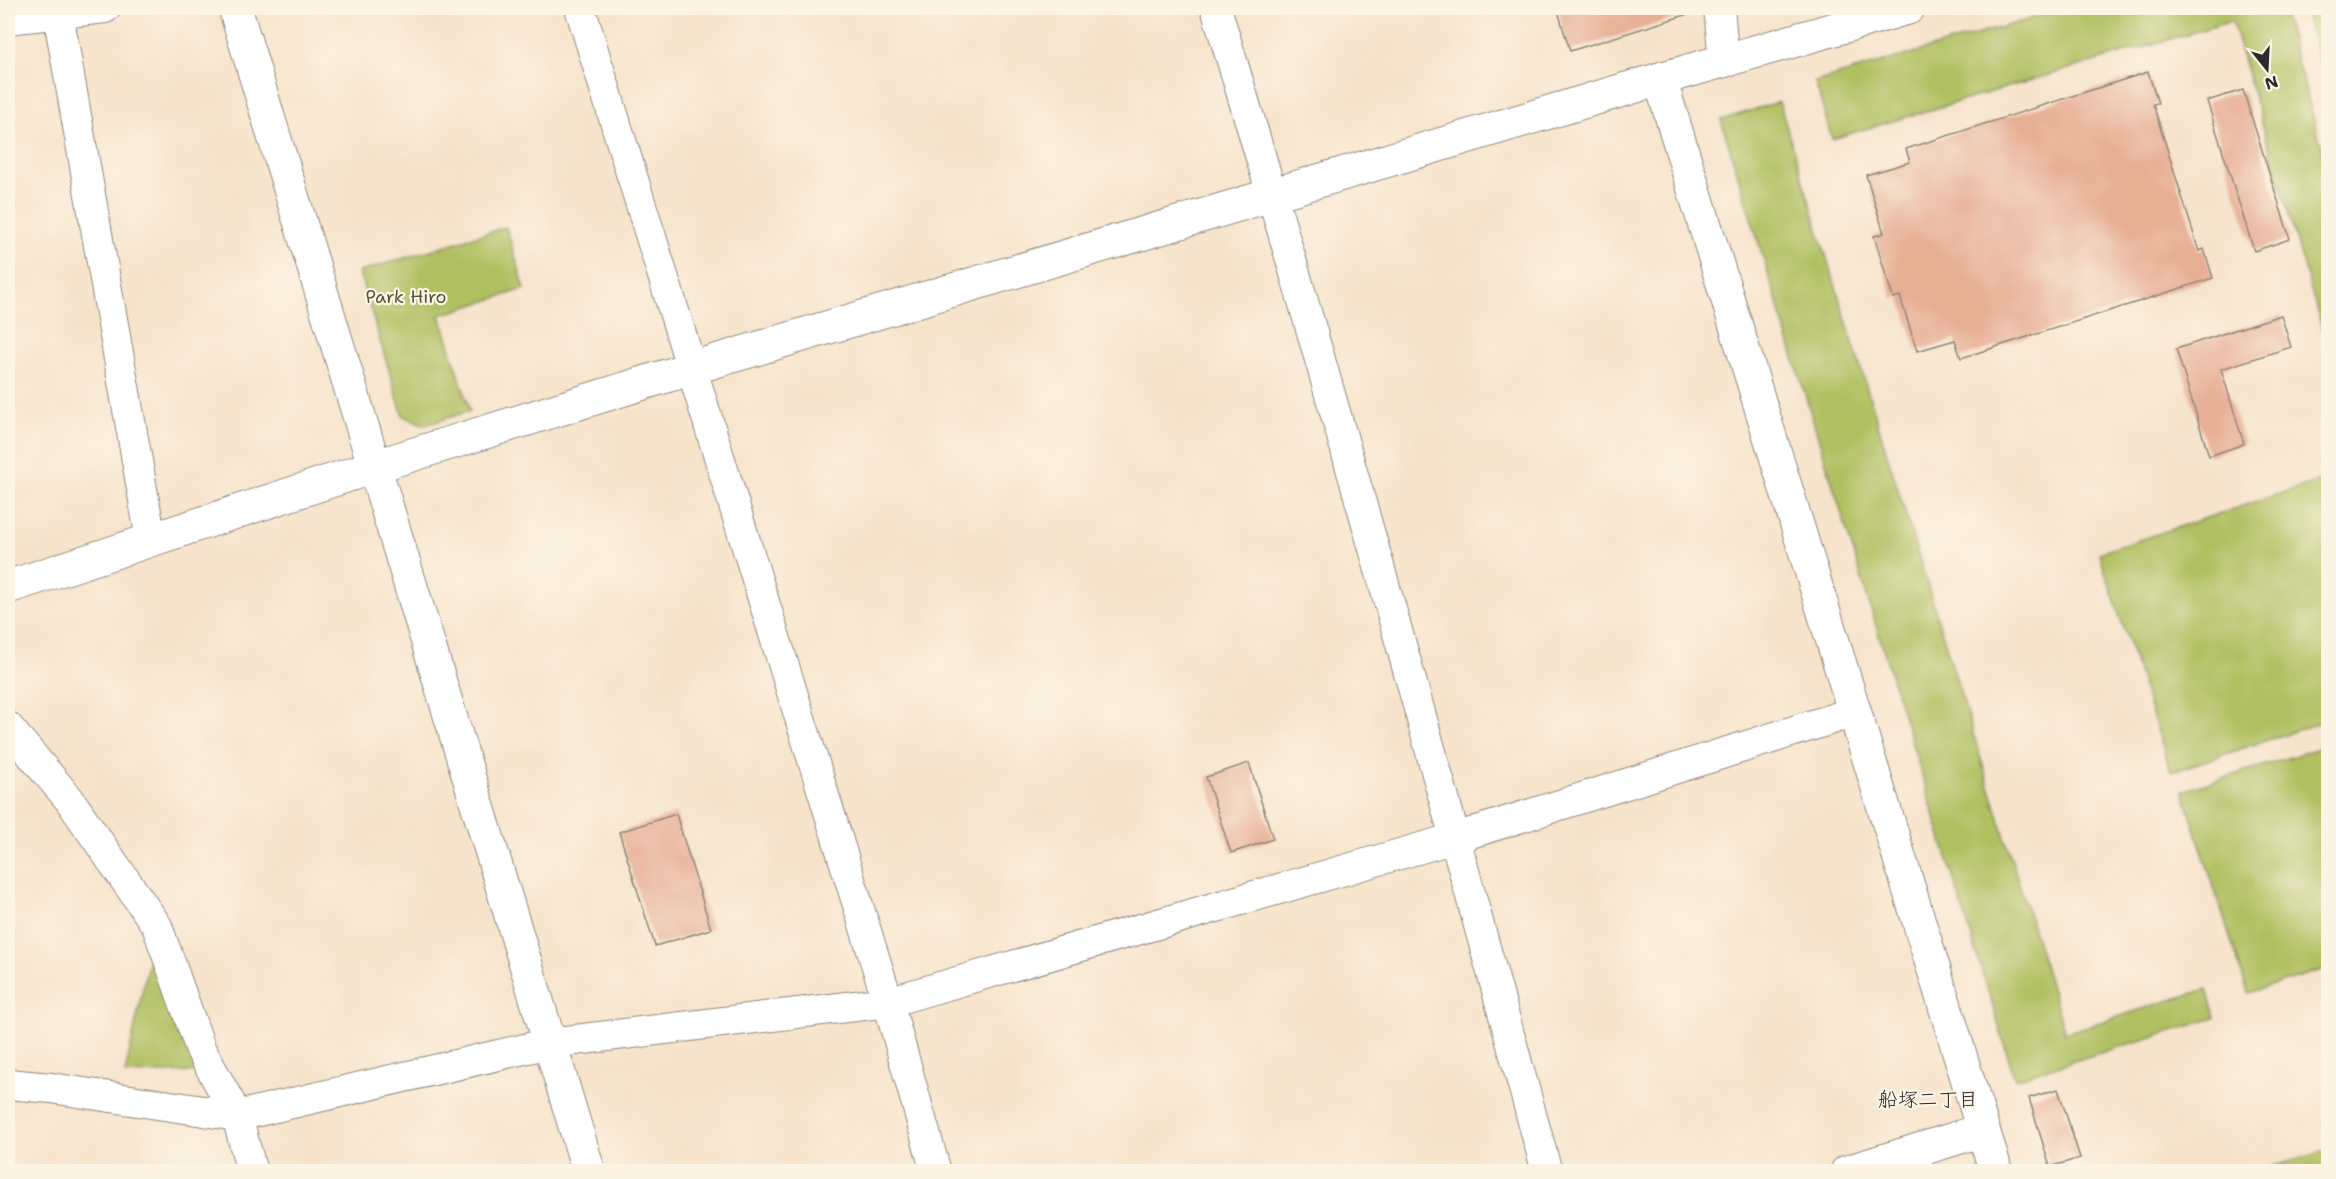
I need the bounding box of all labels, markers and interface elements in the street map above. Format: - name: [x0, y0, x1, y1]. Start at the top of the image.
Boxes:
- north arrow: [2237, 39, 2297, 99]
- text: N: [2262, 71, 2281, 95]
- park label: Park Hiro: [366, 285, 446, 309]
- district label: 船塚二丁目: [1878, 1086, 1978, 1112]

